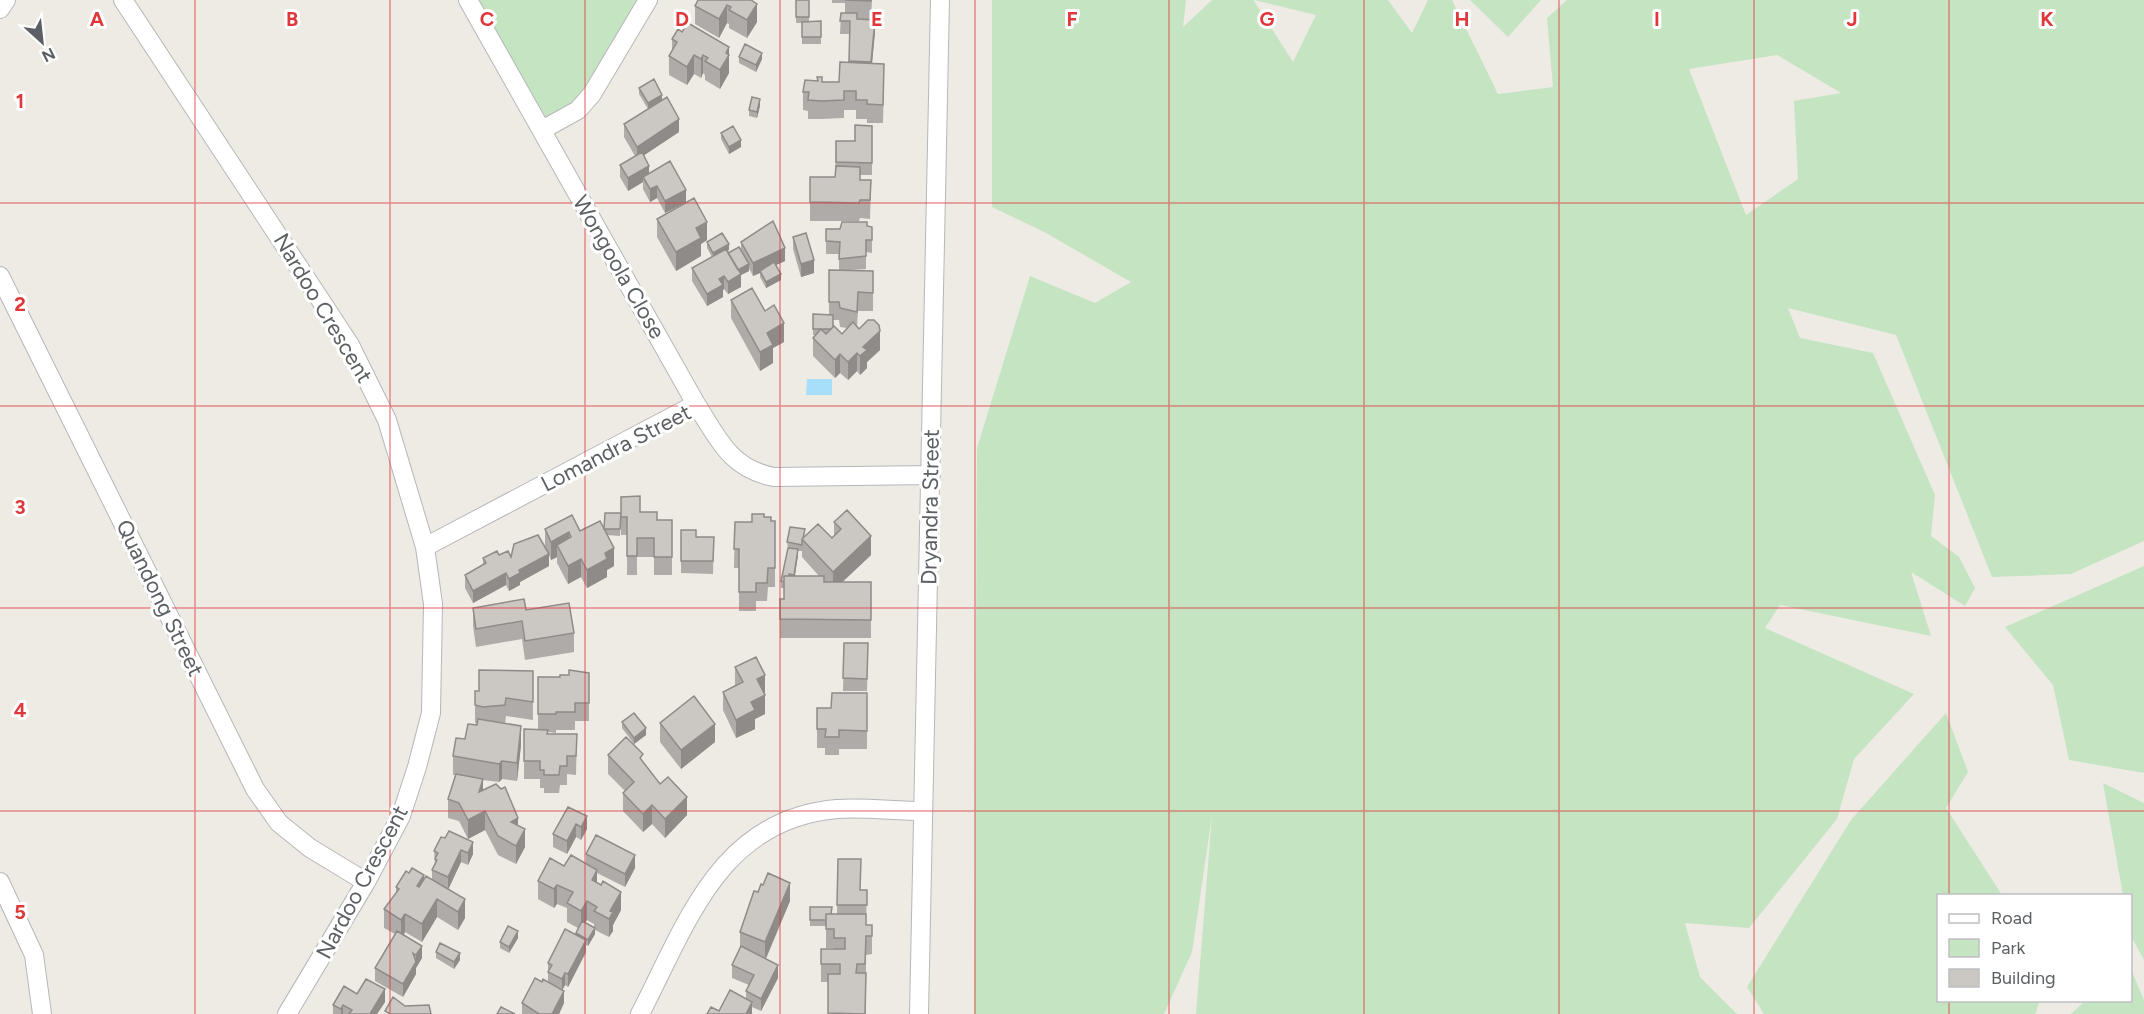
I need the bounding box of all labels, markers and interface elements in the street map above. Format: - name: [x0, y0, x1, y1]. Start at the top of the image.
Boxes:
- text: A: [90, 7, 105, 31]
- text: B: [286, 7, 298, 31]
- text: C: [480, 7, 494, 31]
- text: D: [675, 7, 689, 31]
- text: E: [871, 7, 883, 31]
- text: F: [1066, 7, 1078, 31]
- text: G: [1260, 7, 1275, 31]
- text: H: [1455, 7, 1470, 31]
- text: I: [1654, 7, 1660, 31]
- text: J: [1846, 7, 1858, 31]
- text: K: [2040, 7, 2054, 31]
- north arrow: [12, 12, 72, 72]
- text: N: [39, 44, 58, 66]
- text: 1: [16, 89, 24, 113]
- street label: Wongoola Close: [567, 191, 671, 343]
- street label: Nardoo Crescent: [268, 228, 378, 388]
- text: 2: [14, 292, 26, 316]
- street label: Lomandra Street: [536, 399, 696, 497]
- street label: Dryandra Street: [915, 429, 945, 585]
- text: 3: [14, 495, 26, 519]
- street label: Quandong Street: [110, 515, 210, 681]
- text: 4: [14, 698, 27, 722]
- street label: Nardoo Crescent: [310, 801, 414, 963]
- legend: [1937, 894, 2132, 1002]
- text: 5: [14, 900, 26, 924]
- text: Road: [1991, 907, 2032, 929]
- text: Park: [1991, 937, 2026, 959]
- text: Building: [1991, 967, 2056, 989]

